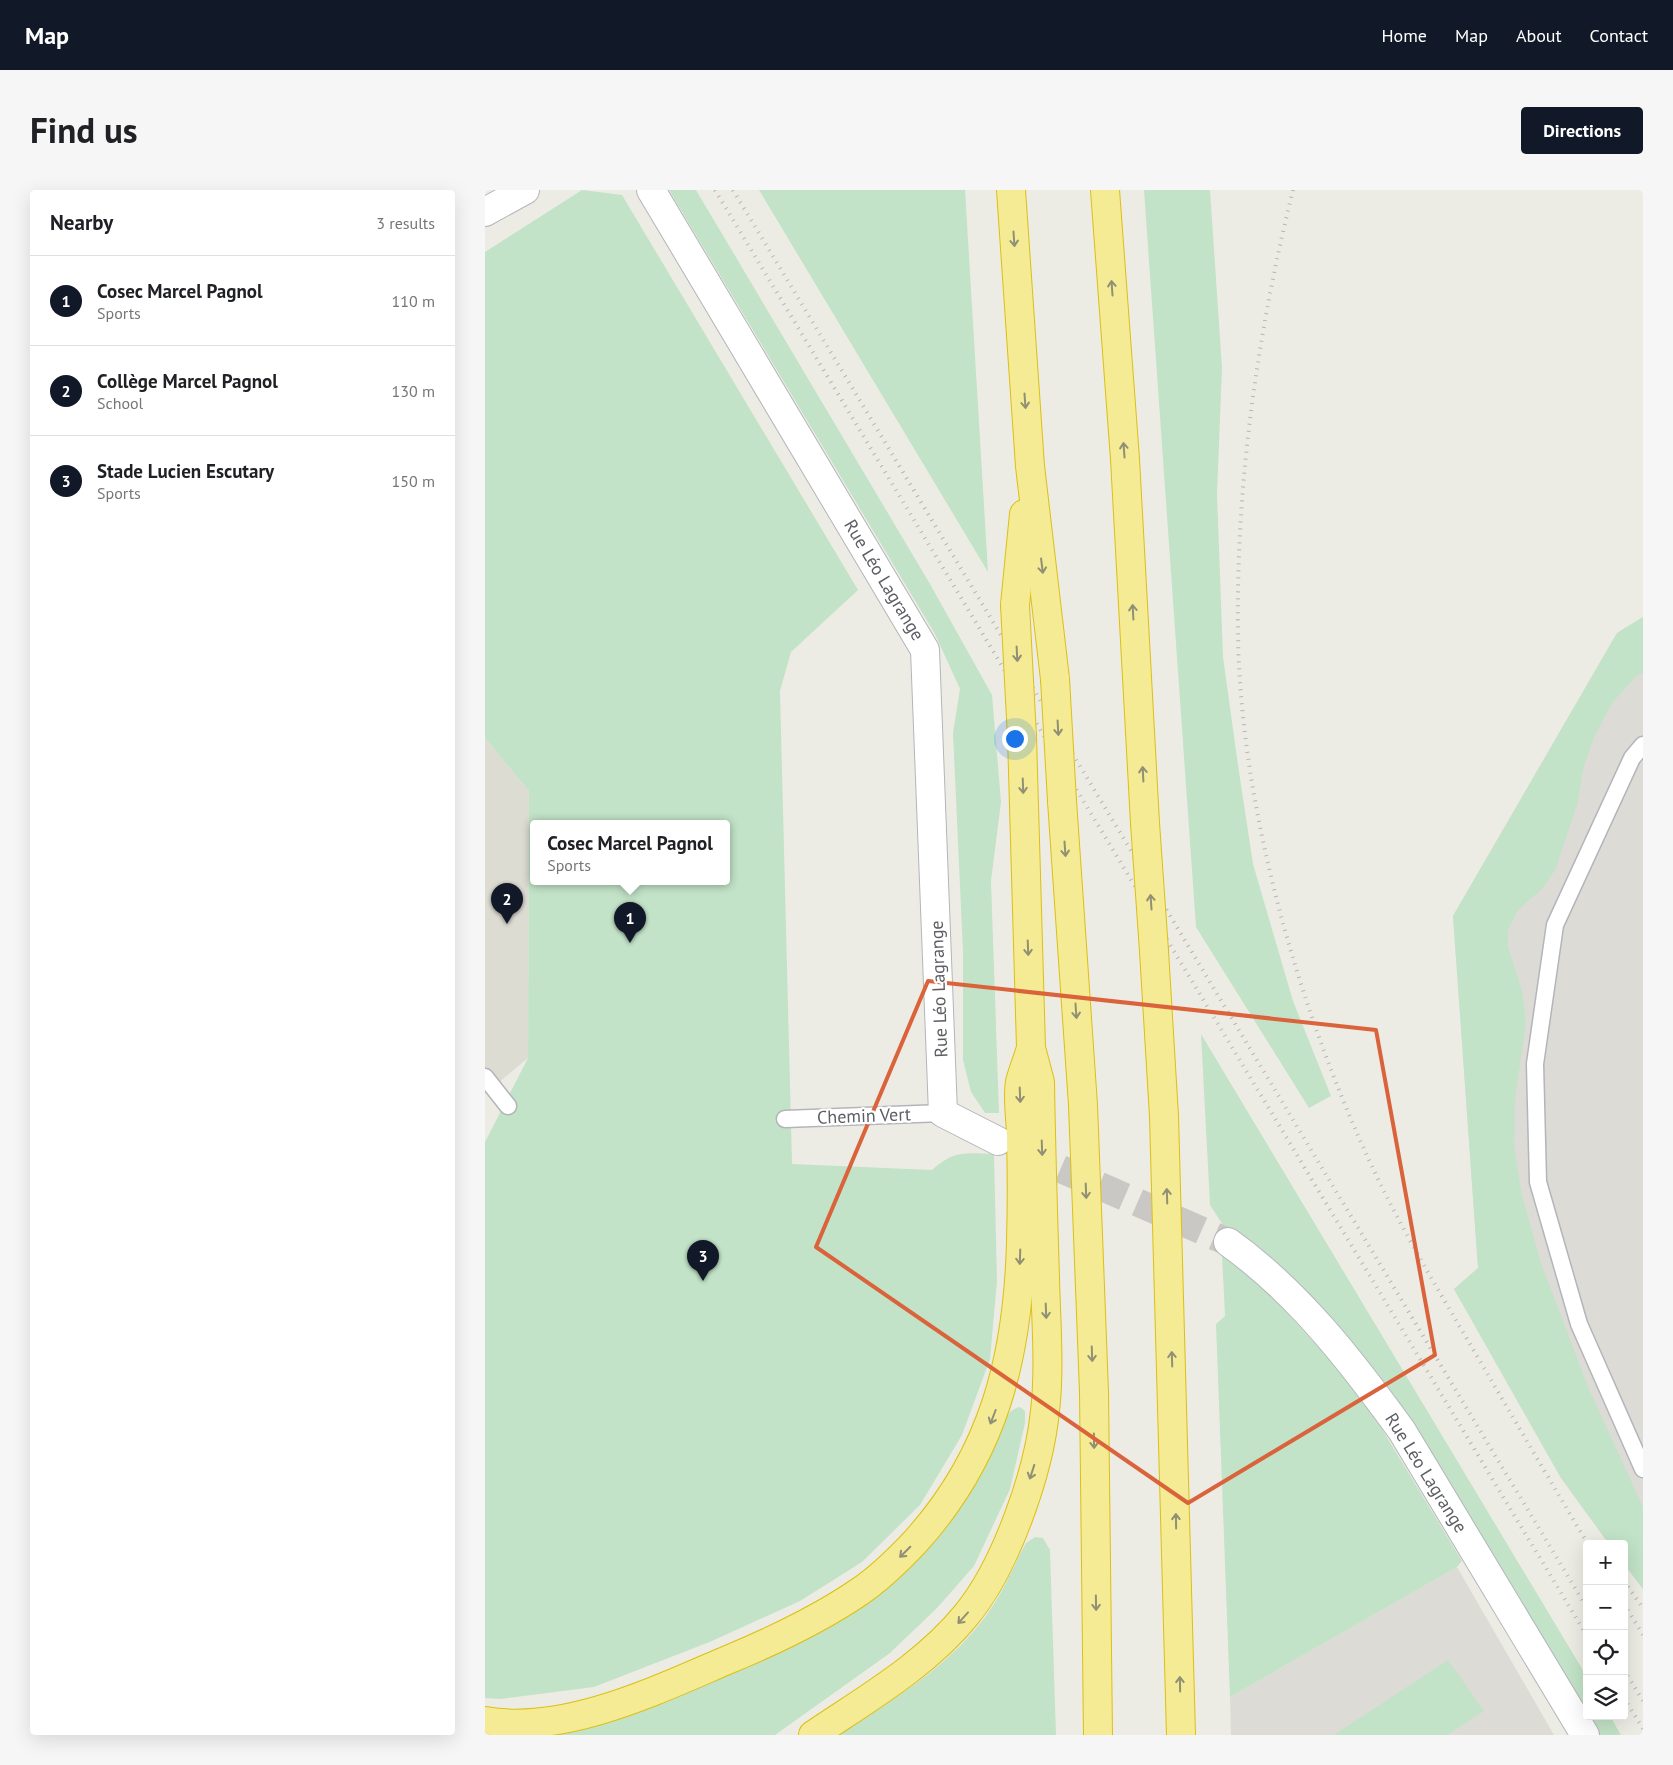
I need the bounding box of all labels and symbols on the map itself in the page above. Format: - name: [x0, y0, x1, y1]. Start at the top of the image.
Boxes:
- one-way arrow: [1010, 230, 1019, 246]
- one-way arrow: [1108, 280, 1117, 296]
- one-way arrow: [1021, 392, 1030, 408]
- one-way arrow: [1119, 442, 1129, 458]
- street label: Rue Léo Lagrange: [839, 515, 930, 644]
- one-way arrow: [1037, 558, 1047, 574]
- one-way arrow: [1129, 605, 1138, 621]
- one-way arrow: [1013, 646, 1022, 662]
- one-way arrow: [1054, 720, 1063, 736]
- your location: [1002, 726, 1028, 752]
- one-way arrow: [1138, 767, 1147, 783]
- one-way arrow: [1019, 778, 1028, 794]
- one-way arrow: [1061, 841, 1070, 857]
- pin: 2: [491, 883, 523, 924]
- one-way arrow: [1146, 894, 1155, 910]
- pin: 1: [614, 902, 646, 943]
- street label: Rue Léo Lagrange: [925, 920, 952, 1058]
- one-way arrow: [1024, 940, 1033, 956]
- one-way arrow: [1072, 1003, 1081, 1019]
- one-way arrow: [1015, 1086, 1025, 1103]
- street label: Chemin Vert: [817, 1102, 911, 1129]
- one-way arrow: [1037, 1140, 1046, 1156]
- one-way arrow: [1081, 1182, 1091, 1199]
- one-way arrow: [1162, 1189, 1172, 1205]
- pin: 3: [687, 1240, 719, 1281]
- one-way arrow: [1016, 1249, 1025, 1265]
- one-way arrow: [1041, 1302, 1051, 1319]
- one-way arrow: [1088, 1345, 1097, 1361]
- one-way arrow: [1167, 1351, 1176, 1367]
- one-way arrow: [988, 1409, 997, 1424]
- street label: Rue Léo Lagrange: [1380, 1409, 1472, 1537]
- one-way arrow: [1090, 1433, 1099, 1449]
- one-way arrow: [1027, 1464, 1037, 1480]
- one-way arrow: [1171, 1514, 1181, 1530]
- one-way arrow: [899, 1546, 911, 1558]
- one-way arrow: [1092, 1595, 1101, 1611]
- one-way arrow: [957, 1611, 969, 1624]
- one-way arrow: [1175, 1676, 1185, 1692]

